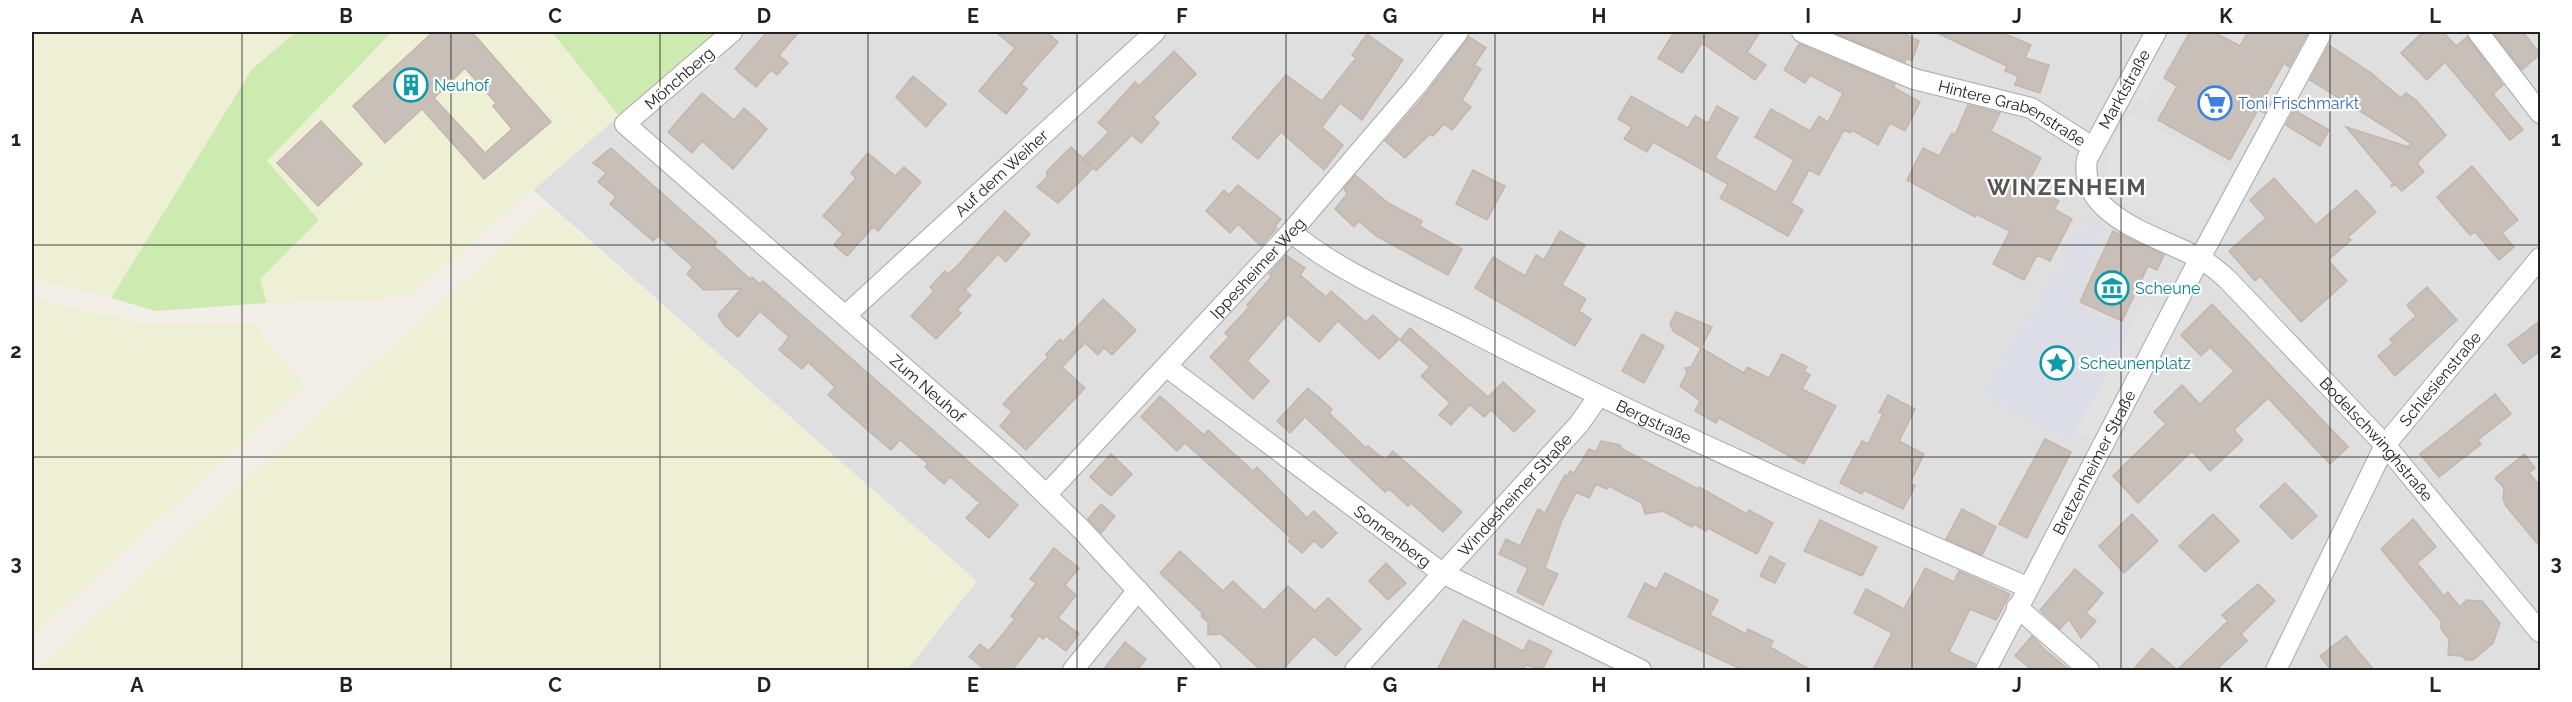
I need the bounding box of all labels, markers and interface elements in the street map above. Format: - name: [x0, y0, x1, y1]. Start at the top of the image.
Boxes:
- text: A: [130, 4, 144, 28]
- text: B: [339, 4, 353, 28]
- text: C: [548, 4, 562, 28]
- text: D: [757, 4, 771, 28]
- text: E: [967, 4, 979, 28]
- text: F: [1176, 4, 1188, 28]
- text: G: [1383, 4, 1397, 28]
- text: H: [1592, 4, 1606, 28]
- text: I: [1805, 4, 1811, 28]
- text: J: [2012, 4, 2022, 28]
- text: K: [2219, 4, 2233, 28]
- text: L: [2429, 4, 2441, 28]
- street label: Mönchberg: [641, 43, 718, 114]
- street label: Marktstraße: [2095, 46, 2154, 132]
- building icon: Neuhof: [393, 67, 429, 103]
- place label: Neuhof: [434, 76, 490, 95]
- street label: Hintere Grabenstraße: [1936, 76, 2089, 150]
- supermarket icon: Toni Frischmarkt: [2197, 85, 2233, 121]
- place label: Toni Frischmarkt: [2238, 94, 2360, 113]
- street label: Auf dem Weiher: [951, 125, 1052, 221]
- text: 1: [11, 127, 21, 151]
- text: 1: [2551, 127, 2561, 151]
- district label: WINZENHEIM: [1987, 174, 2147, 200]
- street label: Ippesheimer Weg: [1206, 214, 1309, 323]
- museum icon: Scheune: [2094, 270, 2130, 306]
- place label: Scheune: [2135, 279, 2200, 298]
- street label: Schlesienstraße: [2396, 328, 2485, 430]
- text: 2: [10, 339, 22, 363]
- text: 2: [2550, 339, 2562, 363]
- place icon: Scheunenplatz: [2039, 345, 2075, 381]
- street label: Zum Neuhof: [886, 351, 969, 427]
- place label: Scheunenplatz: [2080, 354, 2191, 373]
- street label: Bodelschwinghstraße: [2316, 374, 2437, 505]
- street label: Bretzenheimer Straße: [2049, 387, 2140, 538]
- street label: Bergstraße: [1613, 396, 1694, 448]
- street label: Windesheimer Straße: [1454, 430, 1576, 561]
- street label: Sonnenberg: [1350, 502, 1435, 571]
- text: 3: [10, 551, 22, 575]
- text: 3: [2550, 551, 2562, 575]
- text: A: [130, 673, 144, 697]
- text: B: [339, 673, 353, 697]
- text: C: [548, 673, 562, 697]
- text: D: [757, 673, 771, 697]
- text: E: [967, 673, 979, 697]
- text: F: [1176, 673, 1188, 697]
- text: G: [1383, 673, 1397, 697]
- text: H: [1592, 673, 1606, 697]
- text: I: [1805, 673, 1811, 697]
- text: J: [2012, 673, 2022, 697]
- text: K: [2219, 673, 2233, 697]
- text: L: [2429, 673, 2441, 697]

